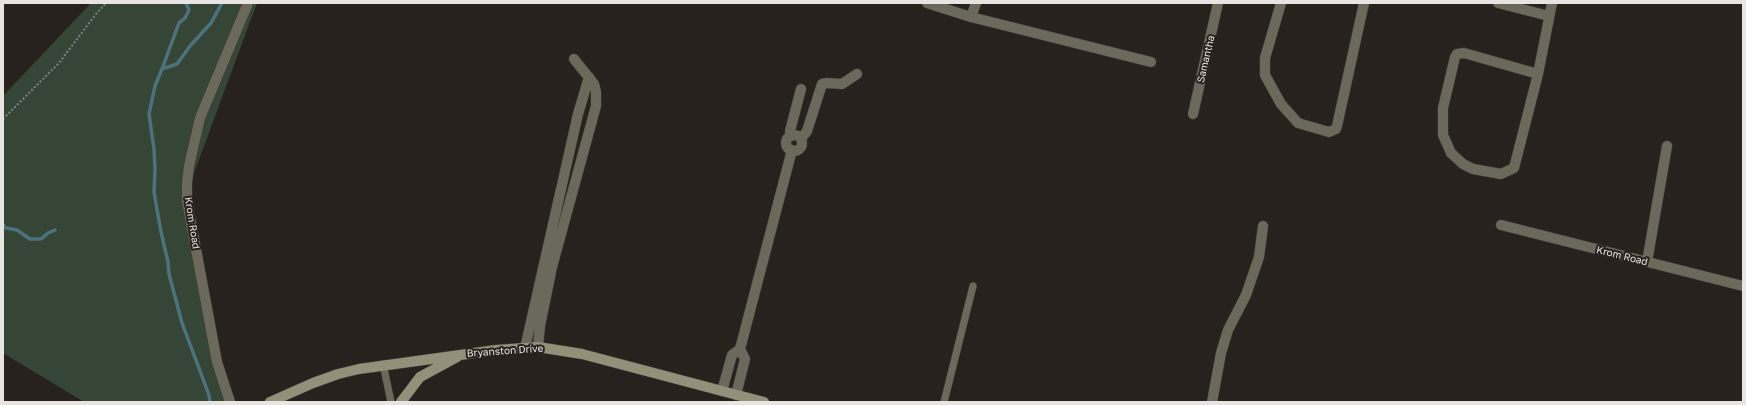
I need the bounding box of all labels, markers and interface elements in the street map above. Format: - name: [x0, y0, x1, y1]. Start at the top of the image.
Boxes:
- street label: Samantha: [1195, 34, 1217, 84]
- street label: Krom Road: [182, 196, 202, 250]
- street label: Krom Road: [1595, 244, 1649, 268]
- street label: Bryanston Drive: [466, 342, 544, 360]

